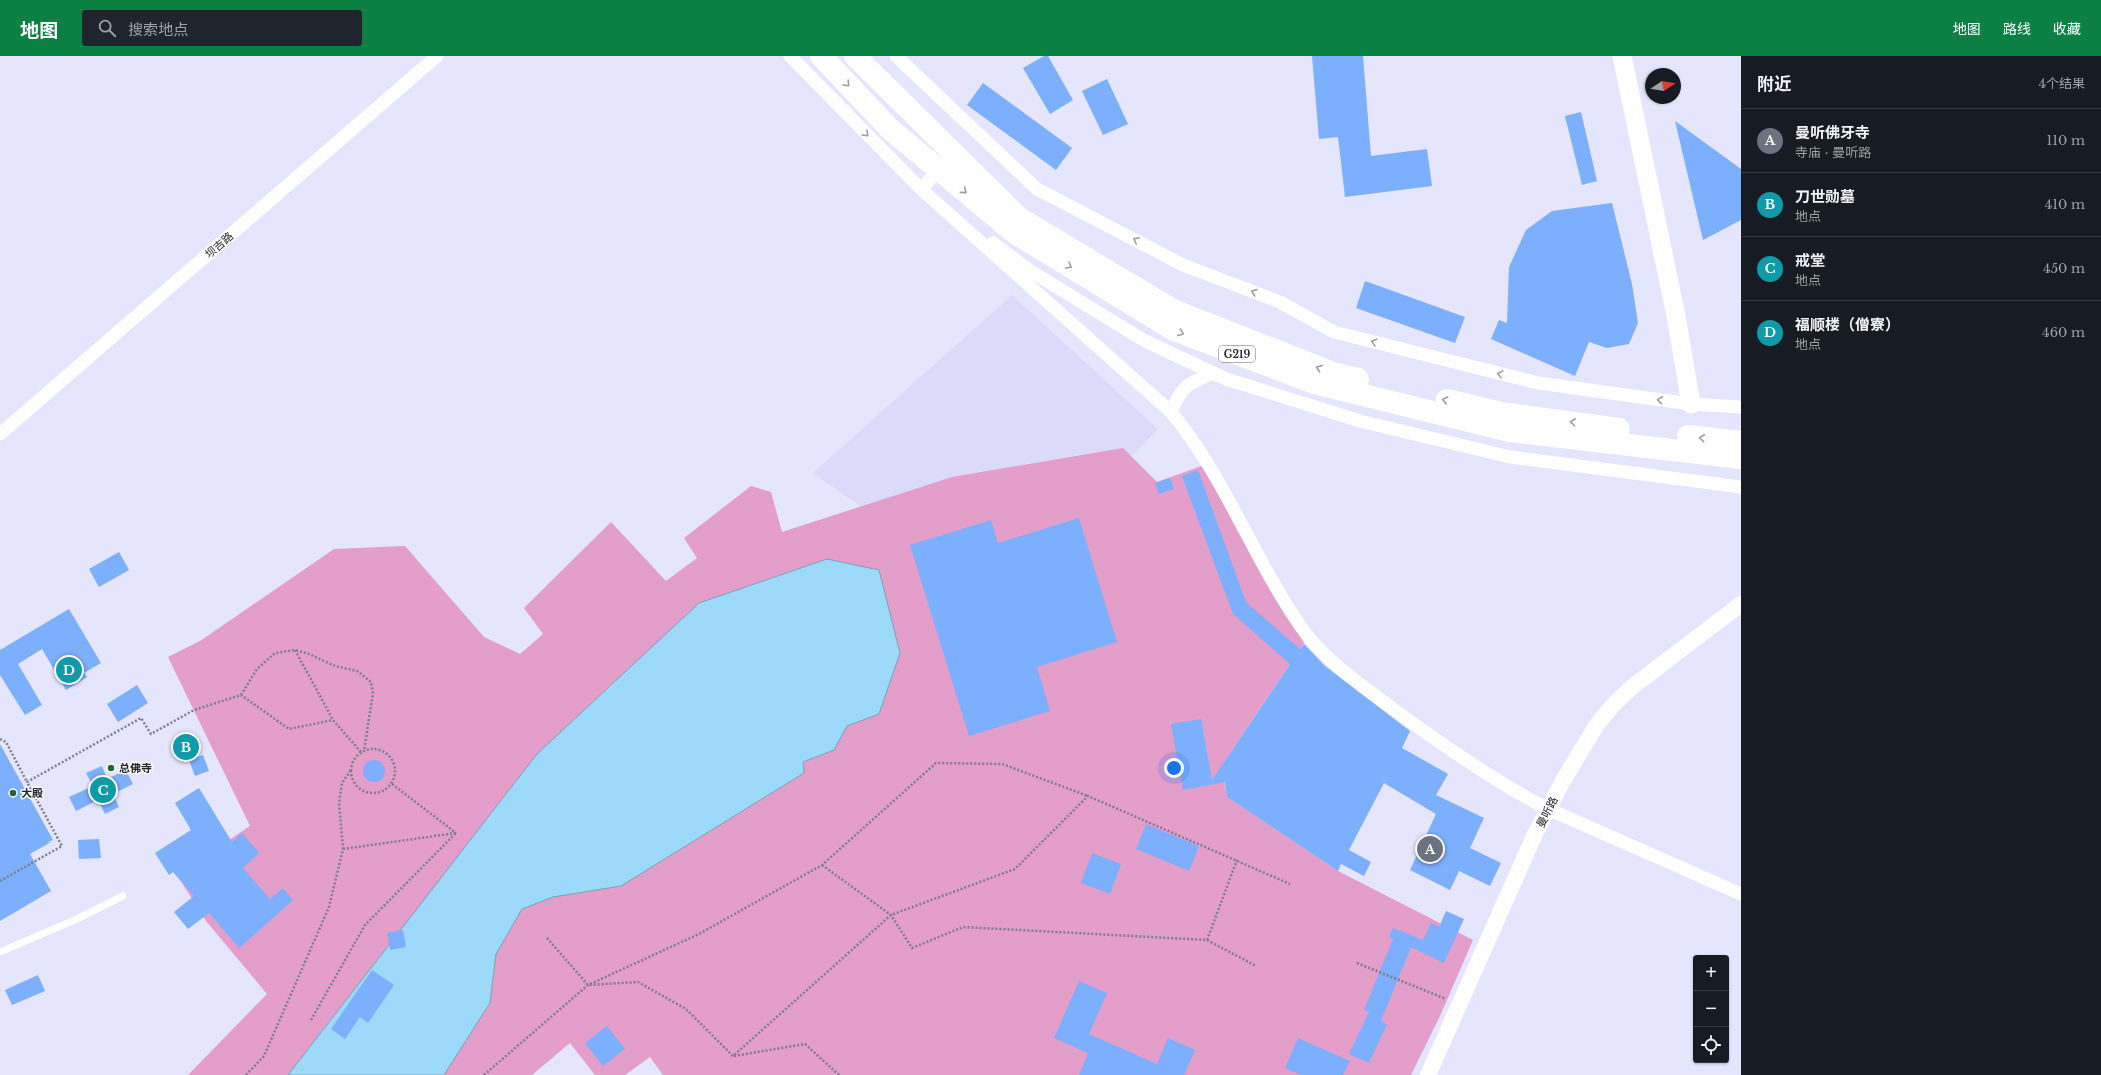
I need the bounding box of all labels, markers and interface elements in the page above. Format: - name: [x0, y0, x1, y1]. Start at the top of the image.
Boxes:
- search box: [82, 10, 362, 46]
- icon: search: [96, 17, 118, 39]
- text: 地图: [20, 19, 58, 42]
- text: 搜索地点: [128, 20, 188, 39]
- text: 地图: [1953, 20, 1981, 38]
- text: 路线: [2003, 20, 2031, 38]
- text: 收藏: [2053, 20, 2081, 38]
- north arrow: [1645, 68, 1681, 104]
- text: 附近: [1757, 74, 1791, 95]
- text: 4个结果: [2038, 75, 2085, 92]
- one-way arrow: [842, 79, 850, 87]
- text: 曼听佛牙寺: [1795, 123, 1870, 142]
- one-way arrow: [861, 129, 869, 137]
- text: A: [1765, 132, 1775, 149]
- text: 110 m: [2046, 132, 2085, 149]
- text: 寺庙 · 曼听路: [1795, 144, 1871, 161]
- one-way arrow: [959, 186, 966, 193]
- text: 刀世勋墓: [1795, 187, 1855, 206]
- text: B: [1765, 196, 1775, 213]
- text: 410 m: [2045, 196, 2085, 213]
- text: 地点: [1795, 208, 1821, 225]
- street label: 坝吉路: [202, 229, 236, 261]
- one-way arrow: [1132, 237, 1140, 245]
- text: 戒堂: [1795, 251, 1825, 270]
- text: C: [1765, 260, 1775, 277]
- text: 450 m: [2043, 260, 2085, 277]
- one-way arrow: [1065, 261, 1072, 269]
- text: 地点: [1795, 272, 1821, 289]
- one-way arrow: [1251, 289, 1258, 297]
- text: 福顺楼（僧寮）: [1795, 315, 1900, 334]
- text: D: [1764, 324, 1776, 341]
- text: 460 m: [2042, 324, 2085, 341]
- one-way arrow: [1177, 328, 1184, 336]
- text: 地点: [1795, 336, 1821, 353]
- one-way arrow: [1370, 339, 1377, 347]
- road number: G219: [1219, 346, 1255, 362]
- one-way arrow: [1316, 364, 1323, 372]
- one-way arrow: [1496, 370, 1503, 378]
- one-way arrow: [1442, 396, 1449, 404]
- one-way arrow: [1657, 396, 1663, 405]
- one-way arrow: [1570, 418, 1576, 427]
- one-way arrow: [1699, 434, 1705, 443]
- pin: D: [56, 655, 82, 685]
- pin: B: [173, 732, 199, 762]
- your location: [1164, 758, 1184, 778]
- place label: 总佛寺: [119, 761, 152, 775]
- marker: 总佛寺: [106, 763, 116, 773]
- pin: C: [90, 775, 116, 805]
- place label: 大殿: [21, 786, 43, 800]
- marker: 大殿: [8, 788, 18, 798]
- street label: 曼听路: [1533, 794, 1561, 830]
- pin: A: [1417, 834, 1443, 864]
- map controls: [1693, 955, 1729, 1063]
- button: +: [1693, 955, 1729, 991]
- button: −: [1693, 991, 1729, 1027]
- button: locate: [1693, 1027, 1729, 1063]

